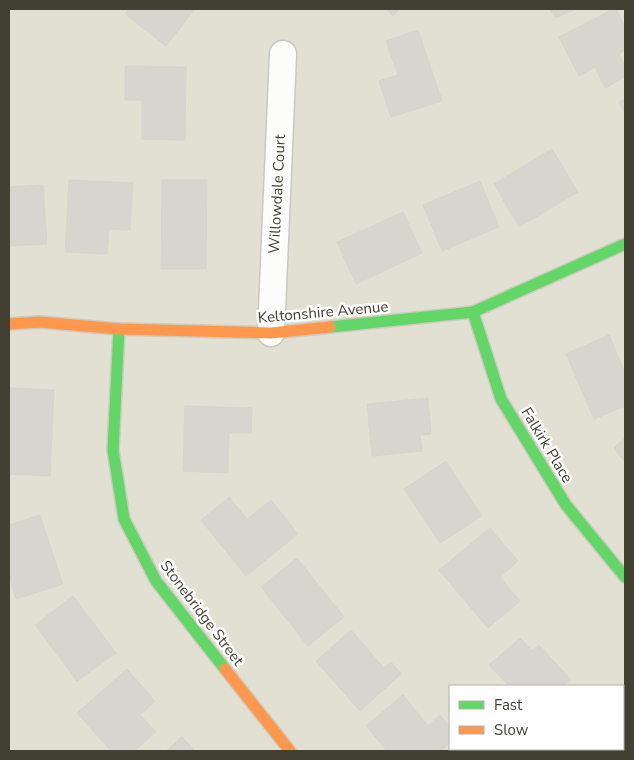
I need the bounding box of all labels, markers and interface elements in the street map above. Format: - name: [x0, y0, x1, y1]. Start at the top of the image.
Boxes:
- street label: Willowdale Court: [264, 133, 290, 254]
- street label: Keltonshire Avenue: [257, 296, 389, 328]
- street label: Falkirk Place: [517, 404, 577, 486]
- street label: Stonebridge Street: [156, 556, 249, 670]
- legend: [449, 685, 624, 750]
- text: Fast: [494, 695, 523, 715]
- text: Slow: [494, 720, 529, 740]

